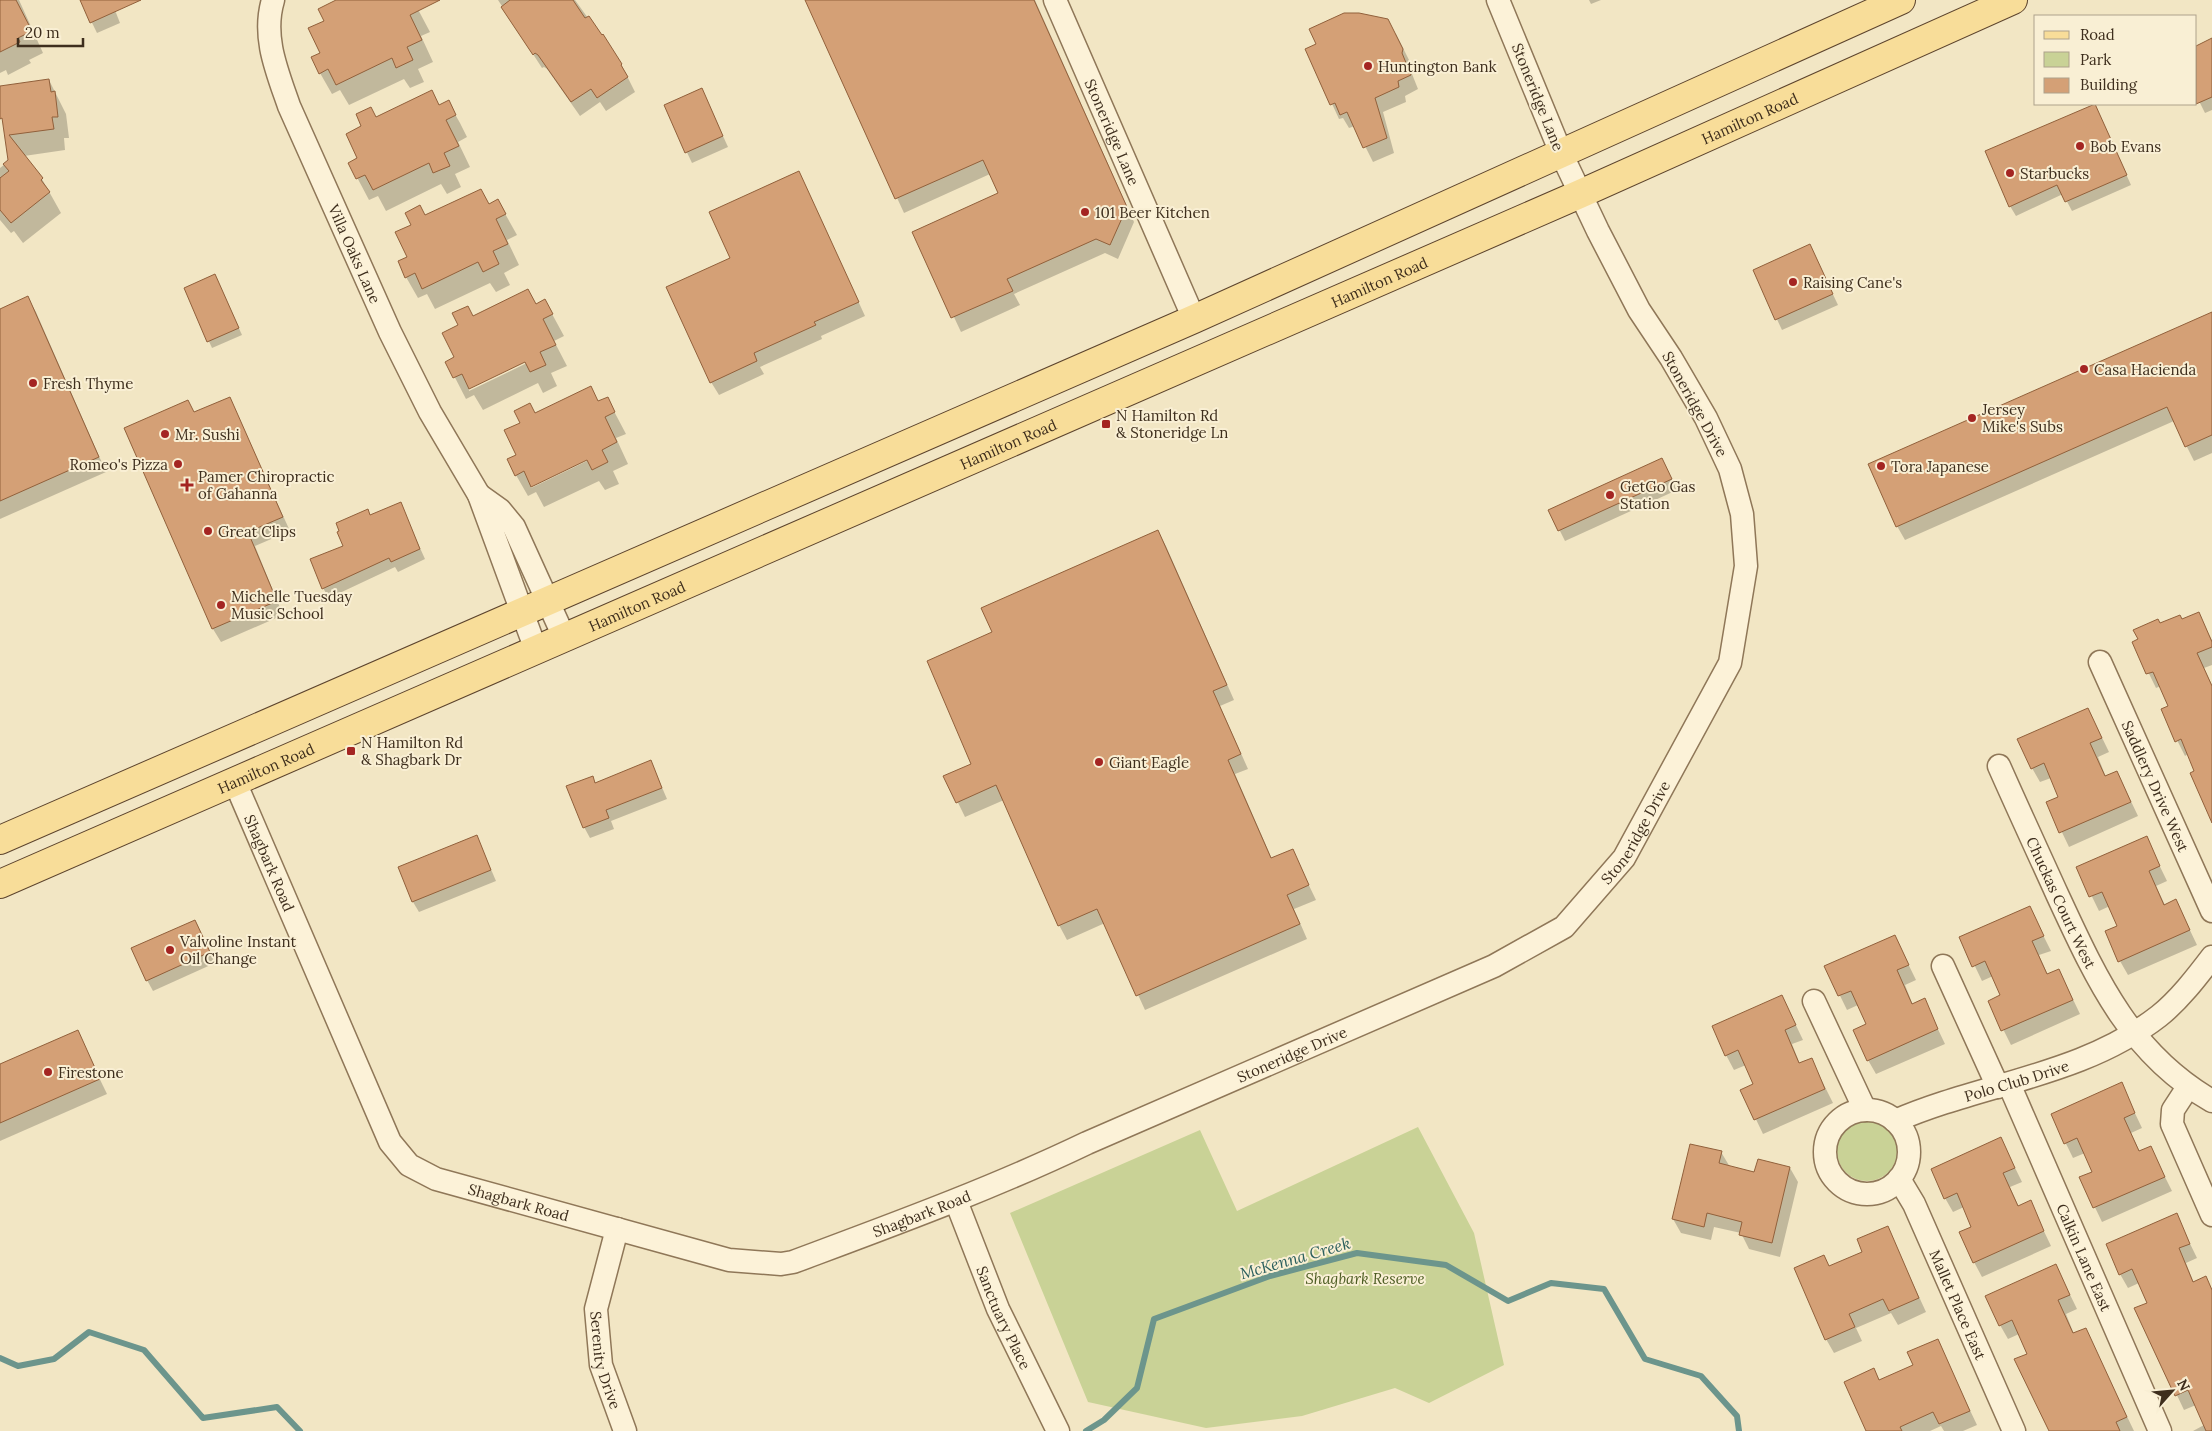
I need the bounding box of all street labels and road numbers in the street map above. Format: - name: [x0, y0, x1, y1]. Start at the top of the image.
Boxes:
- street label: Stoneridge Lane: [1508, 40, 1568, 154]
- street label: Stoneridge Lane: [1081, 76, 1144, 188]
- street label: Hamilton Road: [1699, 88, 1801, 148]
- street label: Villa Oaks Lane: [324, 200, 385, 306]
- street label: Hamilton Road: [1328, 252, 1430, 311]
- street label: Stoneridge Drive: [1658, 348, 1732, 460]
- street label: Hamilton Road: [957, 414, 1059, 473]
- street label: Hamilton Road: [586, 576, 688, 635]
- street label: Saddlery Drive West: [2118, 717, 2194, 855]
- street label: Hamilton Road: [215, 739, 317, 797]
- street label: Stoneridge Drive: [1596, 777, 1674, 888]
- street label: Shagbark Road: [241, 811, 299, 914]
- street label: Chuckas Court West: [2023, 834, 2101, 972]
- street label: Stoneridge Drive: [1234, 1022, 1350, 1086]
- street label: Polo Club Drive: [1962, 1055, 2071, 1105]
- street label: Shagbark Road: [466, 1179, 571, 1225]
- street label: Shagbark Road: [870, 1186, 973, 1241]
- street label: Calkin Lane East: [2053, 1201, 2116, 1314]
- street label: Mallet Place East: [1926, 1247, 1991, 1363]
- street label: Sanctuary Place: [973, 1263, 1036, 1372]
- street label: Serenity Drive: [587, 1310, 626, 1412]

